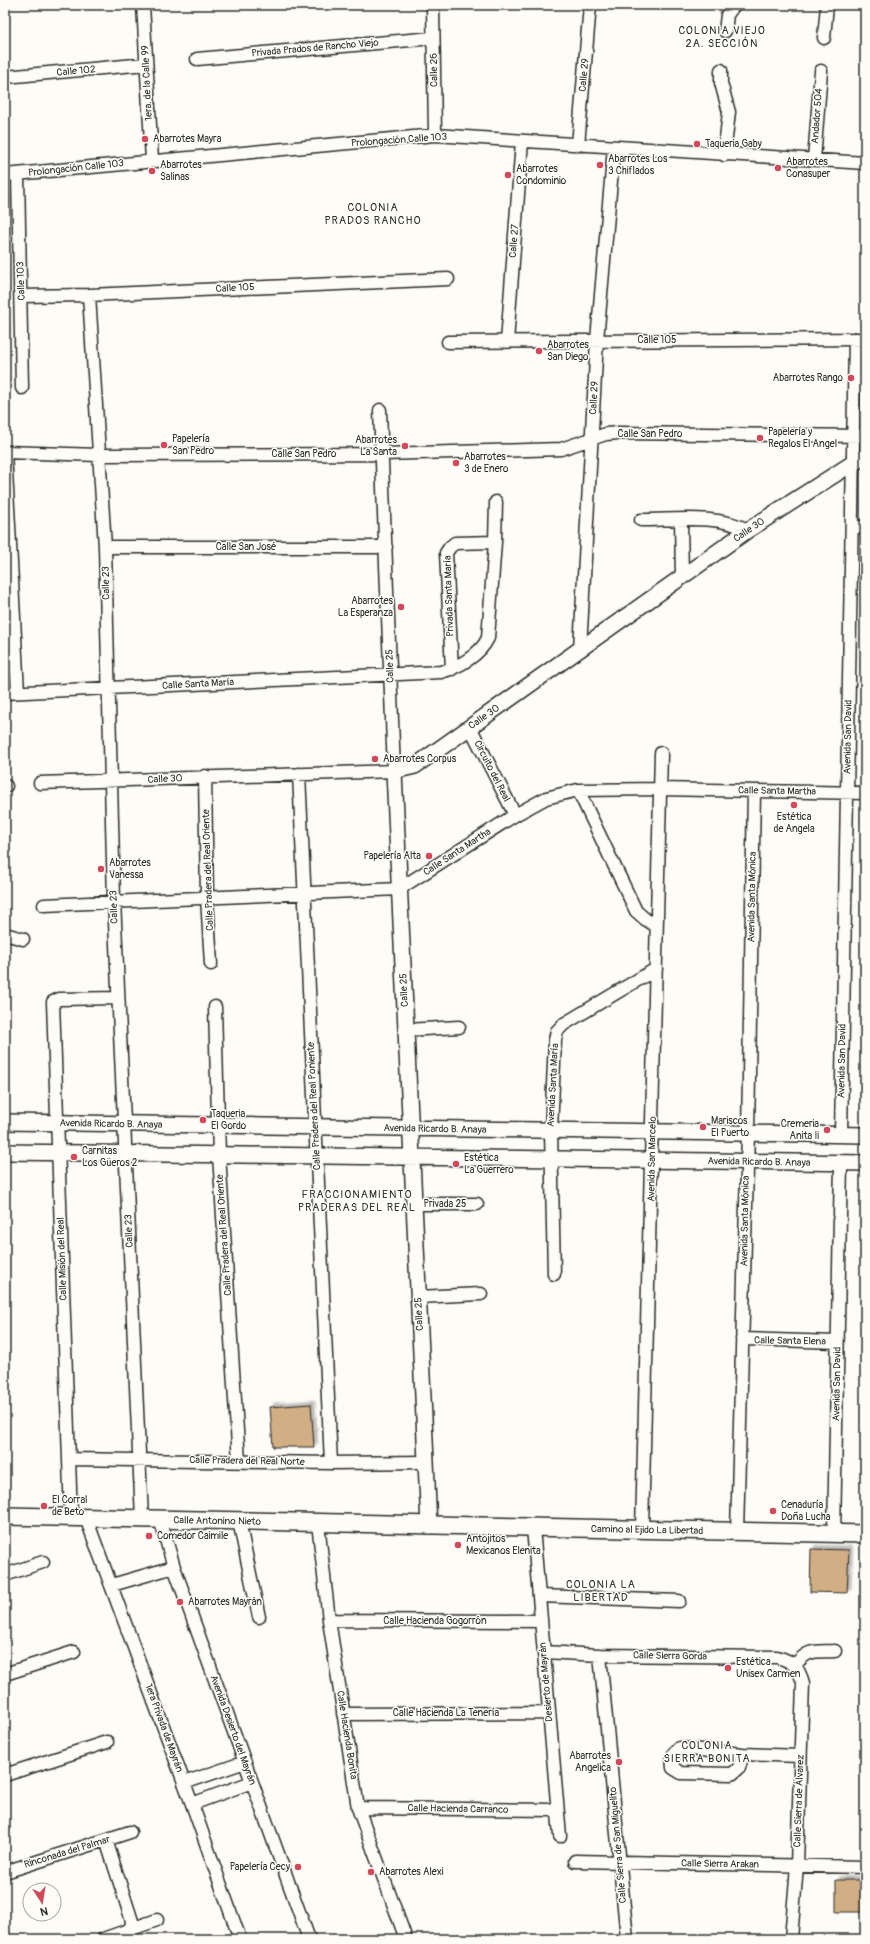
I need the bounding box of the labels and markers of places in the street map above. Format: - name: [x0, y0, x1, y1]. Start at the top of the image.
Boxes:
- place label: Abarrotes Mayra: [153, 133, 222, 145]
- marker: Abarrotes Mayra: [140, 134, 150, 144]
- place label: Taqueria Gaby: [705, 138, 763, 150]
- marker: Taqueria Gaby: [692, 139, 702, 149]
- place label: Abarrotes Los 3 Chiflados: [608, 153, 668, 177]
- place label: Abarrotes Conasuper: [786, 156, 831, 180]
- place label: Abarrotes Salinas: [160, 159, 202, 183]
- marker: Abarrotes Los 3 Chiflados: [595, 160, 605, 170]
- place label: Abarrotes Condominio: [516, 163, 567, 187]
- marker: Abarrotes Conasuper: [773, 163, 783, 173]
- marker: Abarrotes Salinas: [147, 166, 157, 176]
- marker: Abarrotes Condominio: [503, 170, 513, 180]
- place label: Abarrotes San Diego: [547, 339, 589, 363]
- marker: Abarrotes San Diego: [534, 346, 544, 356]
- place label: Abarrotes Rango: [773, 372, 844, 384]
- marker: Abarrotes Rango: [846, 373, 856, 383]
- place label: Papelería y Regalos El Angel: [768, 426, 837, 450]
- place label: Papelería San Pedro: [172, 433, 215, 457]
- marker: Papelería y Regalos El Angel: [755, 433, 765, 443]
- place label: Abarrotes La Santa: [355, 434, 398, 458]
- marker: Papelería San Pedro: [159, 440, 169, 450]
- marker: Abarrotes La Santa: [400, 441, 410, 451]
- place label: Abarrotes 3 de Enero: [464, 451, 509, 475]
- marker: Abarrotes 3 de Enero: [451, 458, 461, 468]
- place label: Abarrotes La Esperanza: [338, 595, 394, 619]
- marker: Abarrotes La Esperanza: [396, 602, 406, 612]
- place label: Abarrotes Corpus: [383, 753, 457, 765]
- marker: Abarrotes Corpus: [370, 754, 380, 764]
- marker: Estética de Angela: [789, 800, 799, 810]
- place label: Estética de Angela: [773, 811, 815, 835]
- place label: Papelería Alta: [364, 850, 421, 862]
- marker: Papelería Alta: [424, 851, 434, 861]
- place label: Abarrotes Vanessa: [109, 857, 151, 881]
- marker: Abarrotes Vanessa: [96, 864, 106, 874]
- place label: Taqueria El Gordo: [211, 1108, 247, 1132]
- marker: Taqueria El Gordo: [198, 1115, 208, 1125]
- place label: Mariscos El Puerto: [711, 1115, 750, 1139]
- place label: Cremeria Anita Ii: [781, 1118, 819, 1142]
- marker: Mariscos El Puerto: [698, 1122, 708, 1132]
- marker: Cremeria Anita Ii: [822, 1125, 832, 1135]
- place label: Carnitas Los Güeros 2: [82, 1145, 138, 1169]
- marker: Carnitas Los Güeros 2: [69, 1152, 79, 1162]
- place label: Estética La Guerrero: [464, 1152, 514, 1176]
- marker: Estética La Guerrero: [451, 1159, 461, 1169]
- place label: El Corral de Beto: [52, 1494, 87, 1518]
- place label: Cenaduría Doña Lucha: [781, 1499, 831, 1523]
- marker: El Corral de Beto: [39, 1501, 49, 1511]
- marker: Cenaduría Doña Lucha: [768, 1506, 778, 1516]
- place label: Comedor Caimile: [157, 1530, 228, 1542]
- marker: Comedor Caimile: [144, 1531, 154, 1541]
- place label: Antojitos Mexicanos Elenita: [466, 1533, 541, 1557]
- marker: Antojitos Mexicanos Elenita: [453, 1540, 463, 1550]
- place label: Abarrotes Mayrán: [188, 1596, 262, 1608]
- marker: Abarrotes Mayrán: [175, 1597, 185, 1607]
- place label: Estética Unisex Carmen: [736, 1656, 801, 1680]
- marker: Estética Unisex Carmen: [723, 1663, 733, 1673]
- place label: Abarrotes Angelica: [569, 1750, 612, 1774]
- marker: Abarrotes Angelica: [614, 1757, 624, 1767]
- place label: Papelería Cecy: [230, 1861, 291, 1873]
- marker: Papelería Cecy: [293, 1862, 303, 1872]
- place label: Abarrotes Alexi: [379, 1866, 444, 1878]
- marker: Abarrotes Alexi: [366, 1867, 376, 1877]

